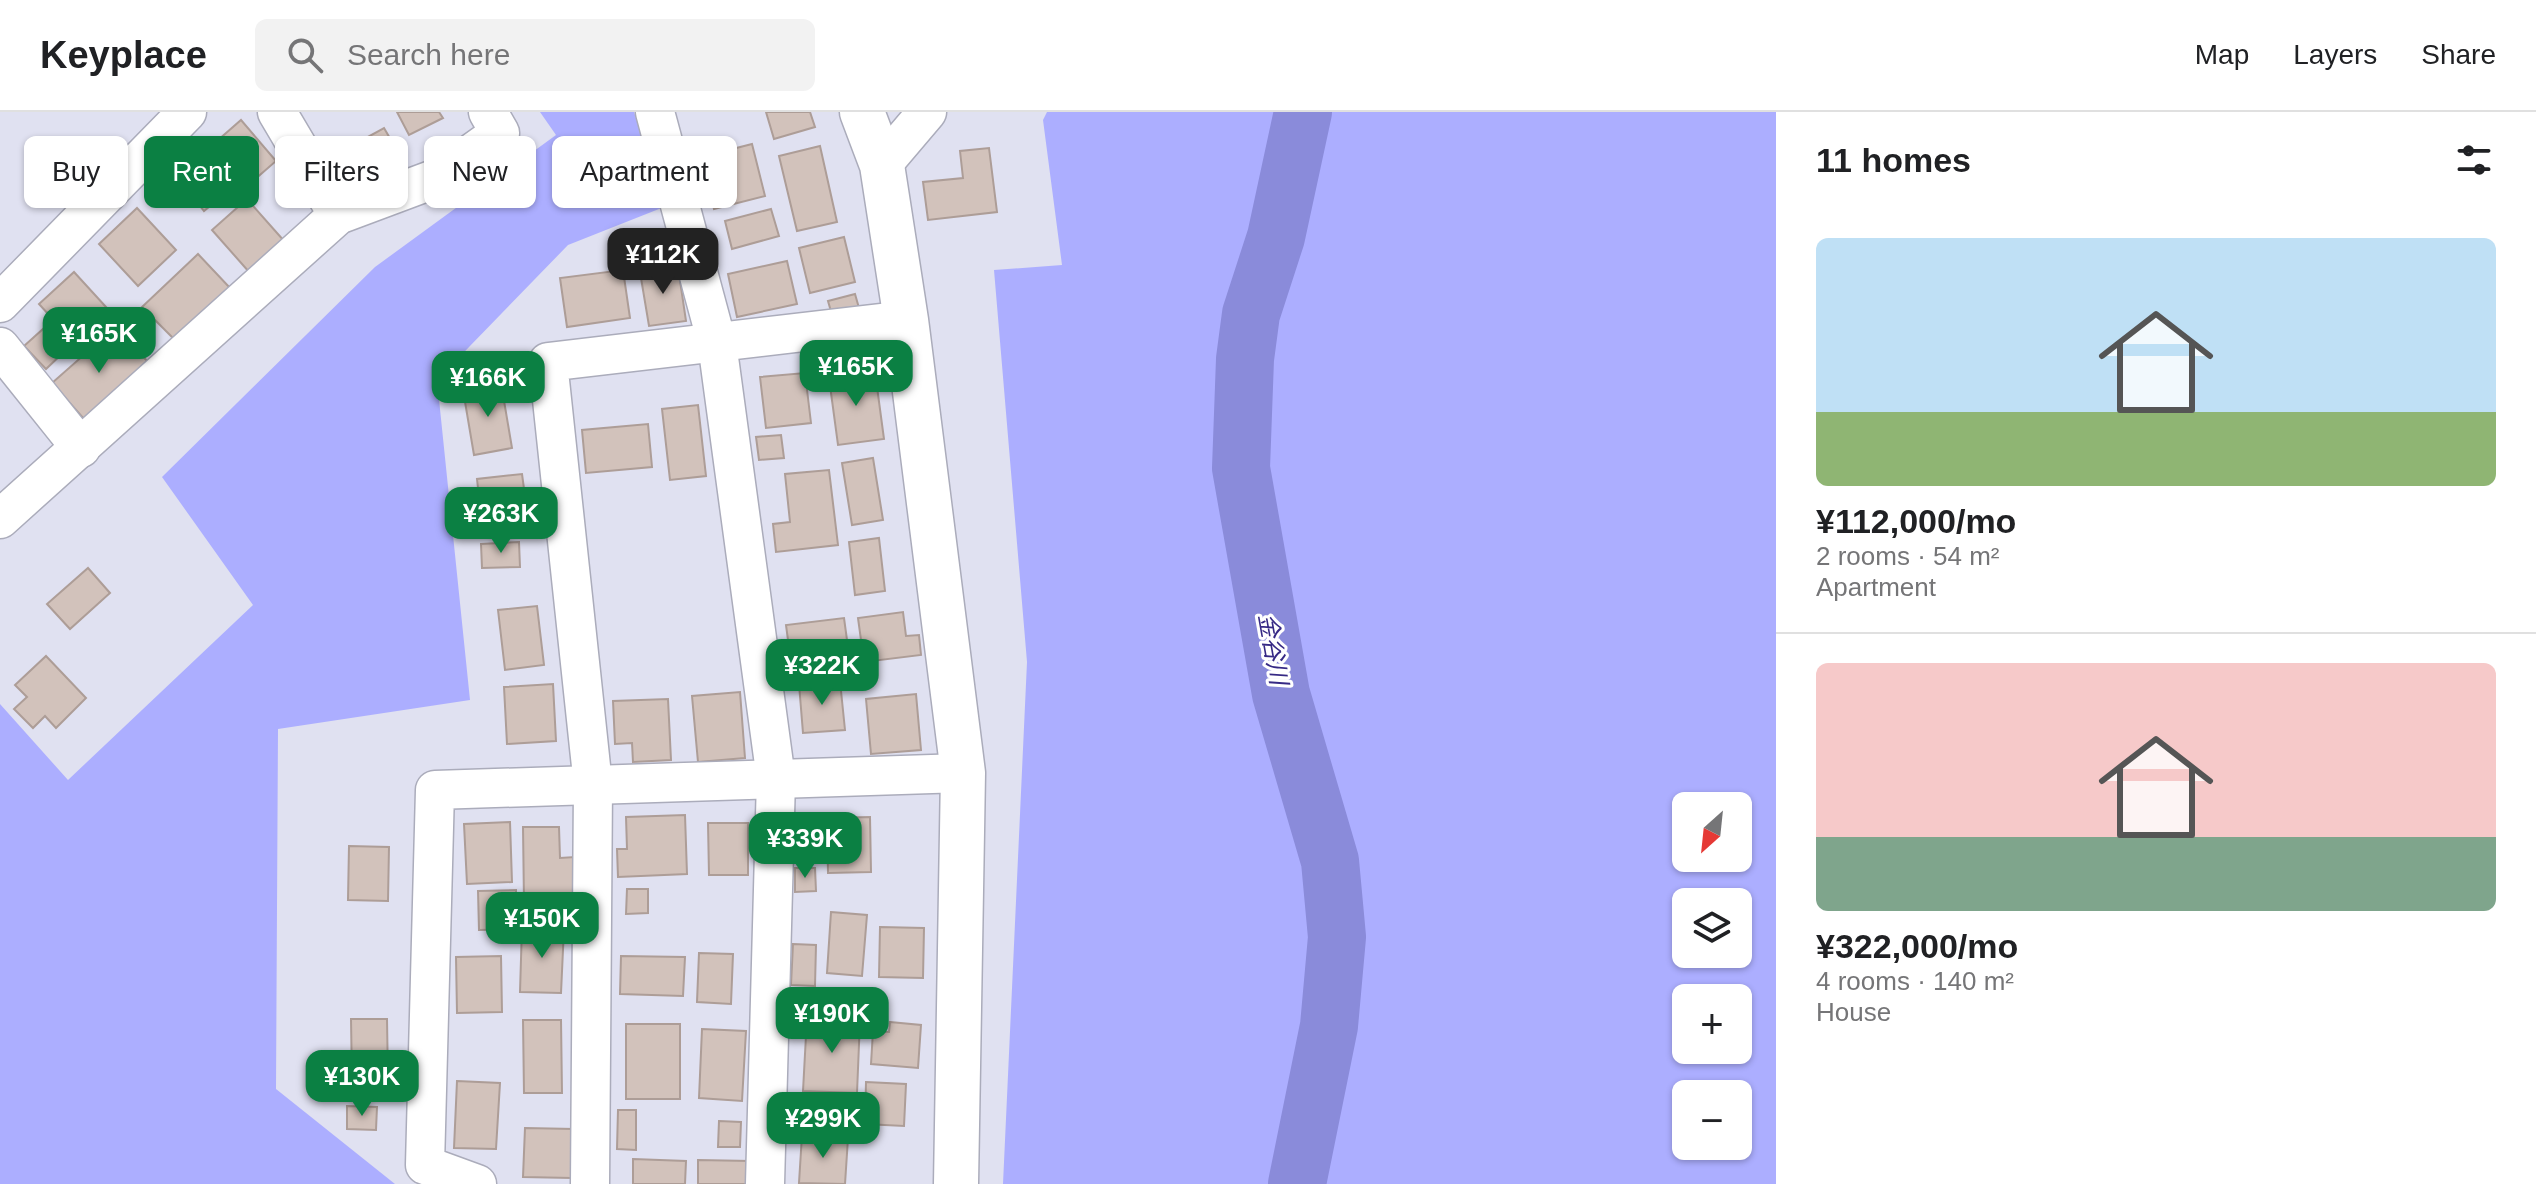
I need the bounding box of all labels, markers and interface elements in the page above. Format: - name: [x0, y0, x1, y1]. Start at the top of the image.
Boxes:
- search box: [255, 19, 815, 91]
- icon: search: [283, 33, 327, 77]
- text: Keyplace: [40, 34, 207, 76]
- text: Search here: [347, 38, 510, 71]
- text: Map: [2195, 39, 2249, 70]
- text: Layers: [2293, 39, 2377, 70]
- text: Share: [2421, 39, 2496, 70]
- chip: Buy: [24, 136, 128, 208]
- chip: Rent: [144, 136, 259, 208]
- chip: Filters: [275, 136, 408, 208]
- chip: New: [424, 136, 536, 208]
- chip: Apartment: [552, 136, 737, 208]
- icon: filters: [2452, 138, 2496, 182]
- text: 11 homes: [1816, 141, 1971, 179]
- pin: ¥112K: [607, 228, 719, 296]
- text: ¥112K: [625, 239, 701, 269]
- icon: home: [2084, 290, 2228, 434]
- pin: ¥165K: [43, 307, 155, 375]
- text: ¥165K: [61, 318, 137, 348]
- pin: ¥165K: [800, 340, 912, 408]
- pin: ¥166K: [432, 351, 544, 419]
- text: ¥165K: [818, 351, 894, 381]
- text: ¥166K: [450, 362, 526, 392]
- pin: ¥263K: [445, 487, 557, 555]
- text: ¥263K: [463, 498, 539, 528]
- text: ¥112,000/mo: [1816, 502, 2016, 540]
- text: 2 rooms · 54 m²: [1816, 541, 2000, 571]
- text: Apartment: [1816, 572, 1936, 602]
- water label: 金谷川: [1254, 611, 1294, 690]
- pin: ¥322K: [766, 639, 878, 707]
- text: ¥322K: [784, 650, 860, 680]
- icon: home: [2084, 715, 2228, 859]
- north arrow: [1672, 792, 1752, 872]
- map controls: [1672, 792, 1752, 1160]
- pin: ¥339K: [749, 812, 861, 880]
- text: ¥339K: [767, 823, 843, 853]
- button: layers: [1672, 888, 1752, 968]
- pin: ¥150K: [486, 892, 598, 960]
- text: ¥150K: [504, 903, 580, 933]
- text: ¥322,000/mo: [1816, 927, 2018, 965]
- text: 4 rooms · 140 m²: [1816, 966, 2014, 996]
- button: +: [1672, 984, 1752, 1064]
- pin: ¥190K: [776, 987, 888, 1055]
- text: House: [1816, 997, 1891, 1027]
- text: ¥190K: [794, 998, 870, 1028]
- pin: ¥130K: [306, 1050, 418, 1118]
- text: ¥130K: [324, 1061, 400, 1091]
- button: −: [1672, 1080, 1752, 1160]
- pin: ¥299K: [767, 1092, 879, 1160]
- text: ¥299K: [785, 1103, 861, 1133]

